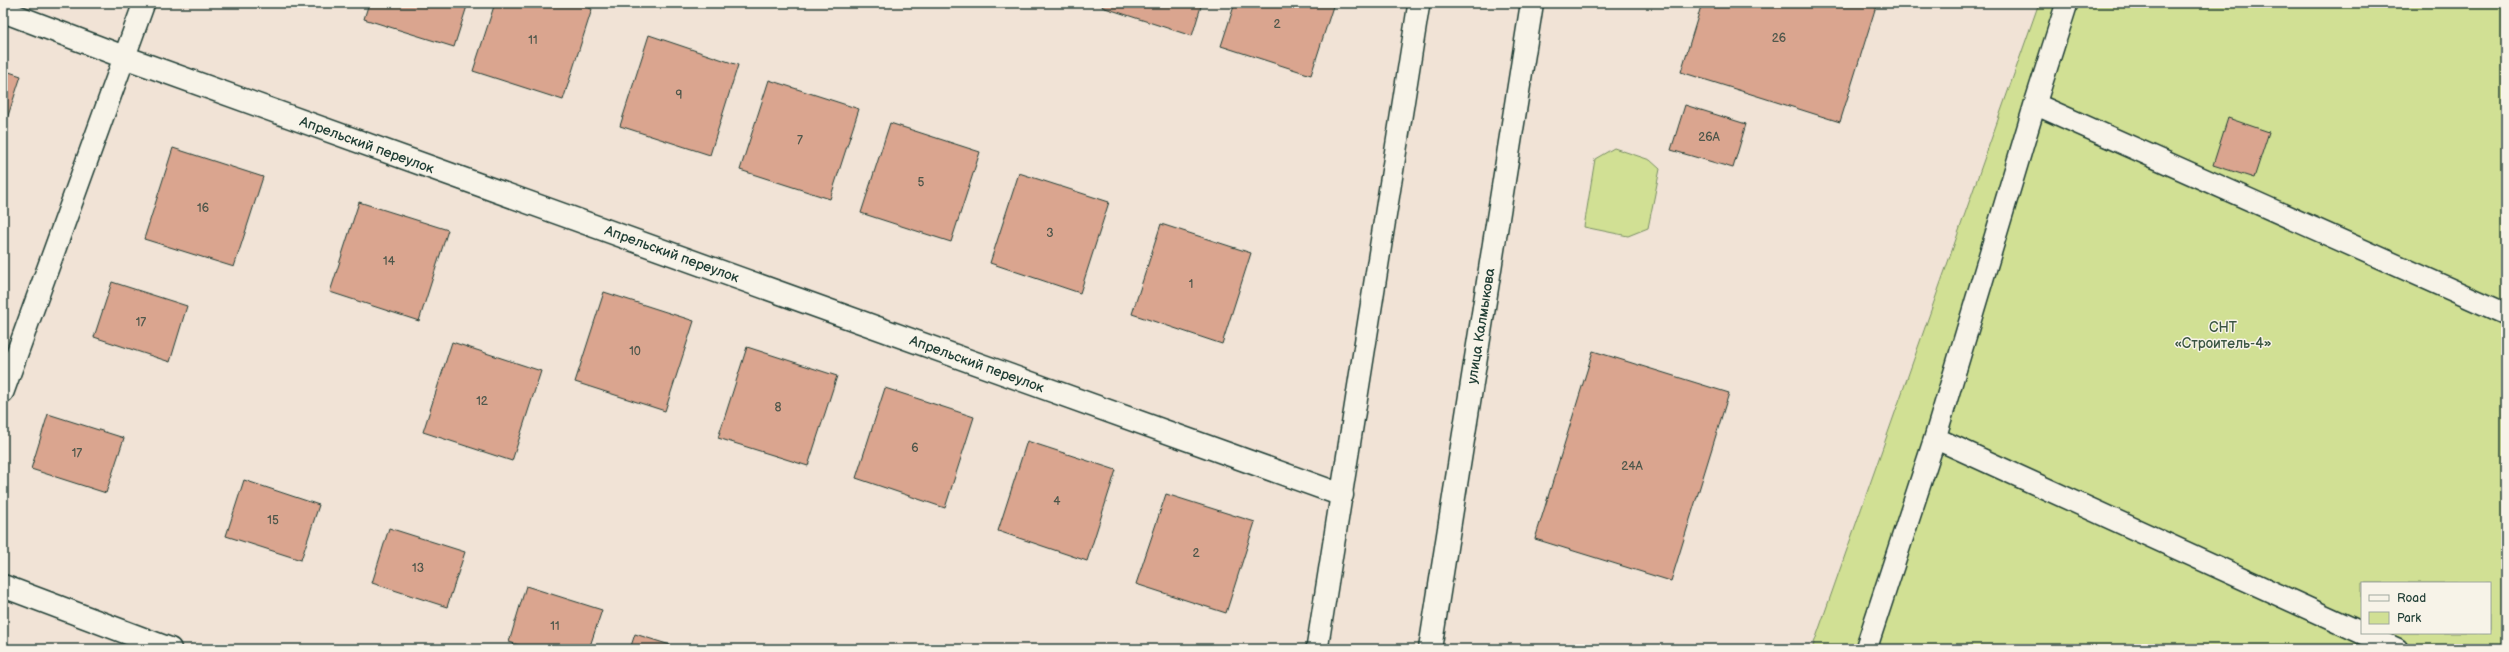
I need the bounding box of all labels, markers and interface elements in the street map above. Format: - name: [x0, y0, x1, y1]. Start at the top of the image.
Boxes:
- house number: 2: [1273, 17, 1281, 32]
- house number: 26: [1772, 31, 1786, 46]
- house number: 11: [528, 33, 538, 48]
- house number: 9: [676, 88, 683, 103]
- street label: Апрельский переулок: [297, 112, 437, 177]
- house number: 26А: [1698, 130, 1721, 145]
- house number: 7: [797, 133, 803, 148]
- house number: 5: [918, 175, 925, 190]
- house number: 16: [197, 201, 209, 216]
- street label: Апрельский переулок: [602, 221, 742, 286]
- house number: 3: [1046, 226, 1054, 241]
- house number: 14: [383, 254, 396, 269]
- street label: улица Калмыкова: [1463, 266, 1499, 385]
- house number: 1: [1189, 277, 1193, 292]
- house number: 17: [136, 315, 146, 330]
- park label: СНТ «Строитель-4»: [2174, 319, 2272, 352]
- street label: Апрельский переулок: [907, 331, 1047, 396]
- house number: 10: [629, 344, 641, 359]
- house number: 12: [476, 394, 488, 409]
- house number: 8: [775, 400, 782, 415]
- house number: 6: [911, 441, 919, 456]
- house number: 17: [72, 446, 82, 461]
- house number: 24А: [1621, 459, 1643, 474]
- house number: 4: [1053, 494, 1061, 509]
- house number: 15: [267, 513, 279, 528]
- house number: 2: [1192, 546, 1200, 561]
- house number: 13: [412, 561, 424, 576]
- legend: [2361, 582, 2491, 634]
- text: Road: [2397, 591, 2426, 606]
- text: Park: [2397, 611, 2421, 626]
- house number: 11: [550, 619, 560, 634]

